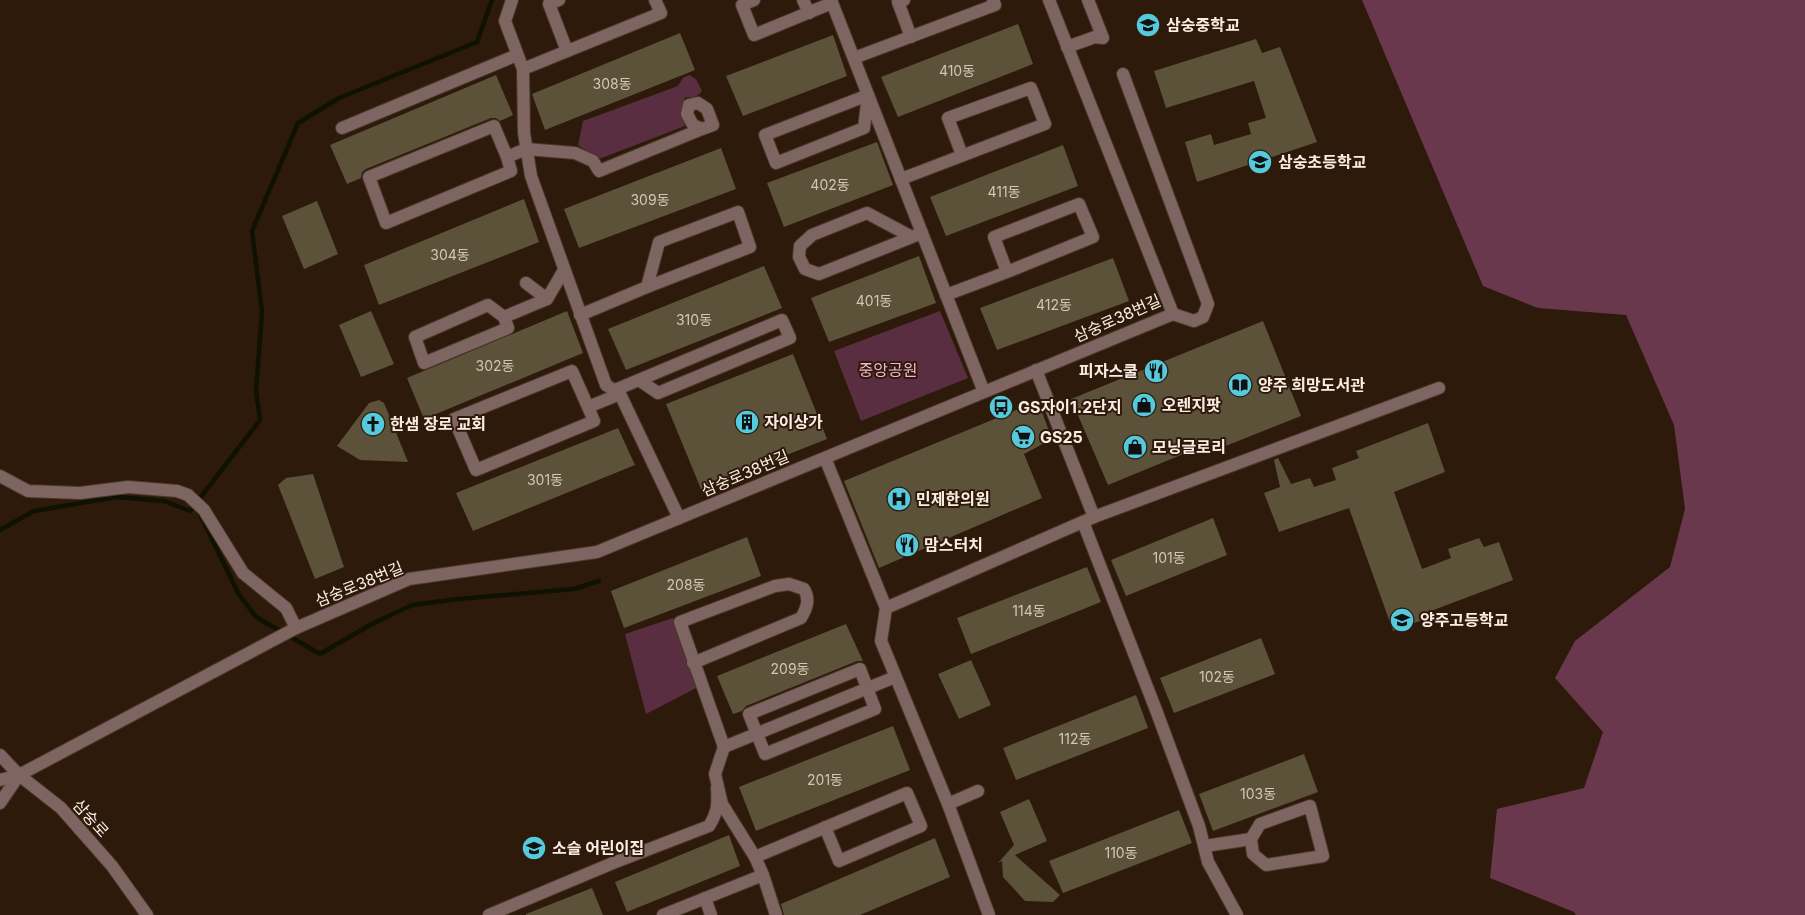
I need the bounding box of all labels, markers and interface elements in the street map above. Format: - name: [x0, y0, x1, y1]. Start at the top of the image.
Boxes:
- school or university icon: 삼숭중학교: [1135, 12, 1161, 38]
- place label: 삼숭중학교: [1166, 15, 1240, 35]
- house number: 410동: [939, 62, 975, 79]
- house number: 308동: [592, 75, 632, 92]
- school or university icon: 삼숭초등학교: [1247, 149, 1273, 175]
- place label: 삼숭초등학교: [1278, 152, 1367, 172]
- house number: 402동: [810, 176, 850, 193]
- house number: 411동: [987, 183, 1021, 200]
- house number: 309동: [630, 191, 670, 208]
- house number: 304동: [430, 246, 470, 263]
- street label: 삼숭로38번길: [1070, 290, 1164, 346]
- house number: 401동: [856, 292, 892, 309]
- house number: 412동: [1036, 296, 1072, 313]
- house number: 310동: [676, 311, 712, 328]
- house number: 302동: [476, 357, 515, 374]
- restaurant icon: 피자스쿨: [1143, 358, 1169, 384]
- park label: 중앙공원: [859, 360, 917, 380]
- place label: 피자스쿨: [1079, 361, 1138, 381]
- library icon: 양주 희망도서관: [1227, 372, 1253, 398]
- place label: 양주 희망도서관: [1258, 375, 1365, 395]
- shop icon: 오렌지팟: [1131, 392, 1157, 418]
- bus stop icon: GS자이1.2단지: [988, 394, 1014, 420]
- place label: 오렌지팟: [1162, 395, 1221, 415]
- place label: GS자이1.2단지: [1018, 397, 1122, 417]
- building icon: 자이상가: [734, 409, 760, 435]
- church icon: 한샘 장로 교회: [360, 411, 386, 437]
- place label: 자이상가: [764, 412, 823, 432]
- place label: 한샘 장로 교회: [390, 414, 486, 434]
- supermarket icon: GS25: [1010, 424, 1036, 450]
- place label: GS25: [1040, 427, 1083, 447]
- shop icon: 모닝글로리: [1122, 434, 1148, 460]
- place label: 모닝글로리: [1152, 437, 1226, 457]
- street label: 삼숭로38번길: [698, 446, 792, 500]
- house number: 301동: [527, 471, 563, 488]
- hospital icon: 민제한의원: [886, 486, 912, 512]
- place label: 민제한의원: [916, 489, 990, 509]
- restaurant icon: 맘스터치: [894, 532, 920, 558]
- place label: 맘스터치: [924, 535, 983, 555]
- house number: 101동: [1152, 549, 1186, 566]
- street label: 삼숭로38번길: [312, 557, 406, 611]
- house number: 208동: [667, 576, 706, 593]
- house number: 114동: [1012, 602, 1046, 619]
- school or university icon: 양주고등학교: [1389, 607, 1415, 633]
- place label: 양주고등학교: [1420, 610, 1509, 630]
- house number: 209동: [771, 660, 810, 677]
- house number: 102동: [1199, 668, 1235, 685]
- house number: 112동: [1059, 730, 1092, 747]
- house number: 201동: [807, 771, 843, 788]
- house number: 103동: [1240, 785, 1276, 802]
- street label: 삼숭로: [69, 795, 113, 841]
- school or university icon: 소슬 어린이집: [521, 835, 547, 861]
- place label: 소슬 어린이집: [552, 838, 644, 858]
- house number: 110동: [1104, 844, 1138, 861]

